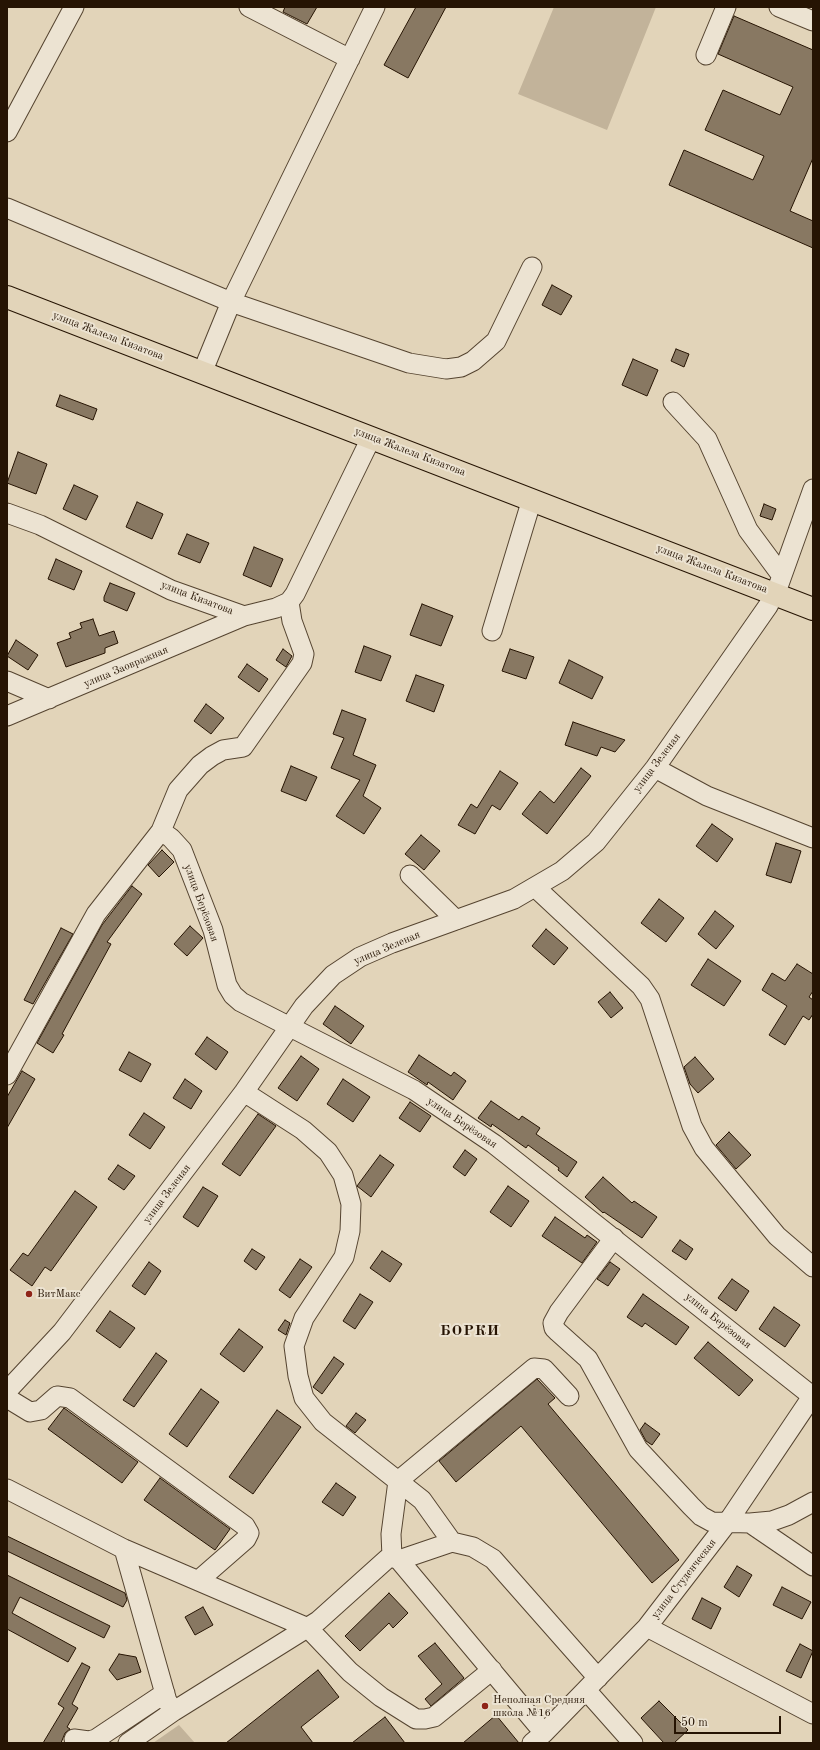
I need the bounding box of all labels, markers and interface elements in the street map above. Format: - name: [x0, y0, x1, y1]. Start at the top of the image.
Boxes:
- street label: улица Жалела Кизатова: [51, 309, 165, 363]
- street label: улица Жалела Кизатова: [353, 425, 467, 479]
- street label: улица Жалела Кизатова: [655, 542, 769, 596]
- street label: улица Кизатова: [159, 578, 235, 618]
- street label: улица Заовражная: [82, 643, 170, 691]
- street label: улица Зеленая: [630, 731, 684, 795]
- street label: улица Берёзовая: [181, 862, 221, 944]
- street label: улица Зеленая: [352, 928, 422, 968]
- street label: улица Берёзовая: [425, 1095, 499, 1151]
- street label: улица Зеленая: [140, 1162, 194, 1226]
- place label: ВитМакс: [37, 1287, 81, 1301]
- marker: ВитМакс: [24, 1289, 34, 1299]
- street label: улица Берёзовая: [682, 1290, 754, 1352]
- district label: БОРКИ: [440, 1322, 500, 1340]
- street label: улица Студенческая: [649, 1536, 719, 1622]
- place label: Неполная Средняя школа №16: [493, 1693, 585, 1719]
- marker: Неполная Средняя школа №16: [480, 1701, 490, 1711]
- scale bar: [676, 1708, 783, 1734]
- text: 50 m: [681, 1717, 708, 1729]

